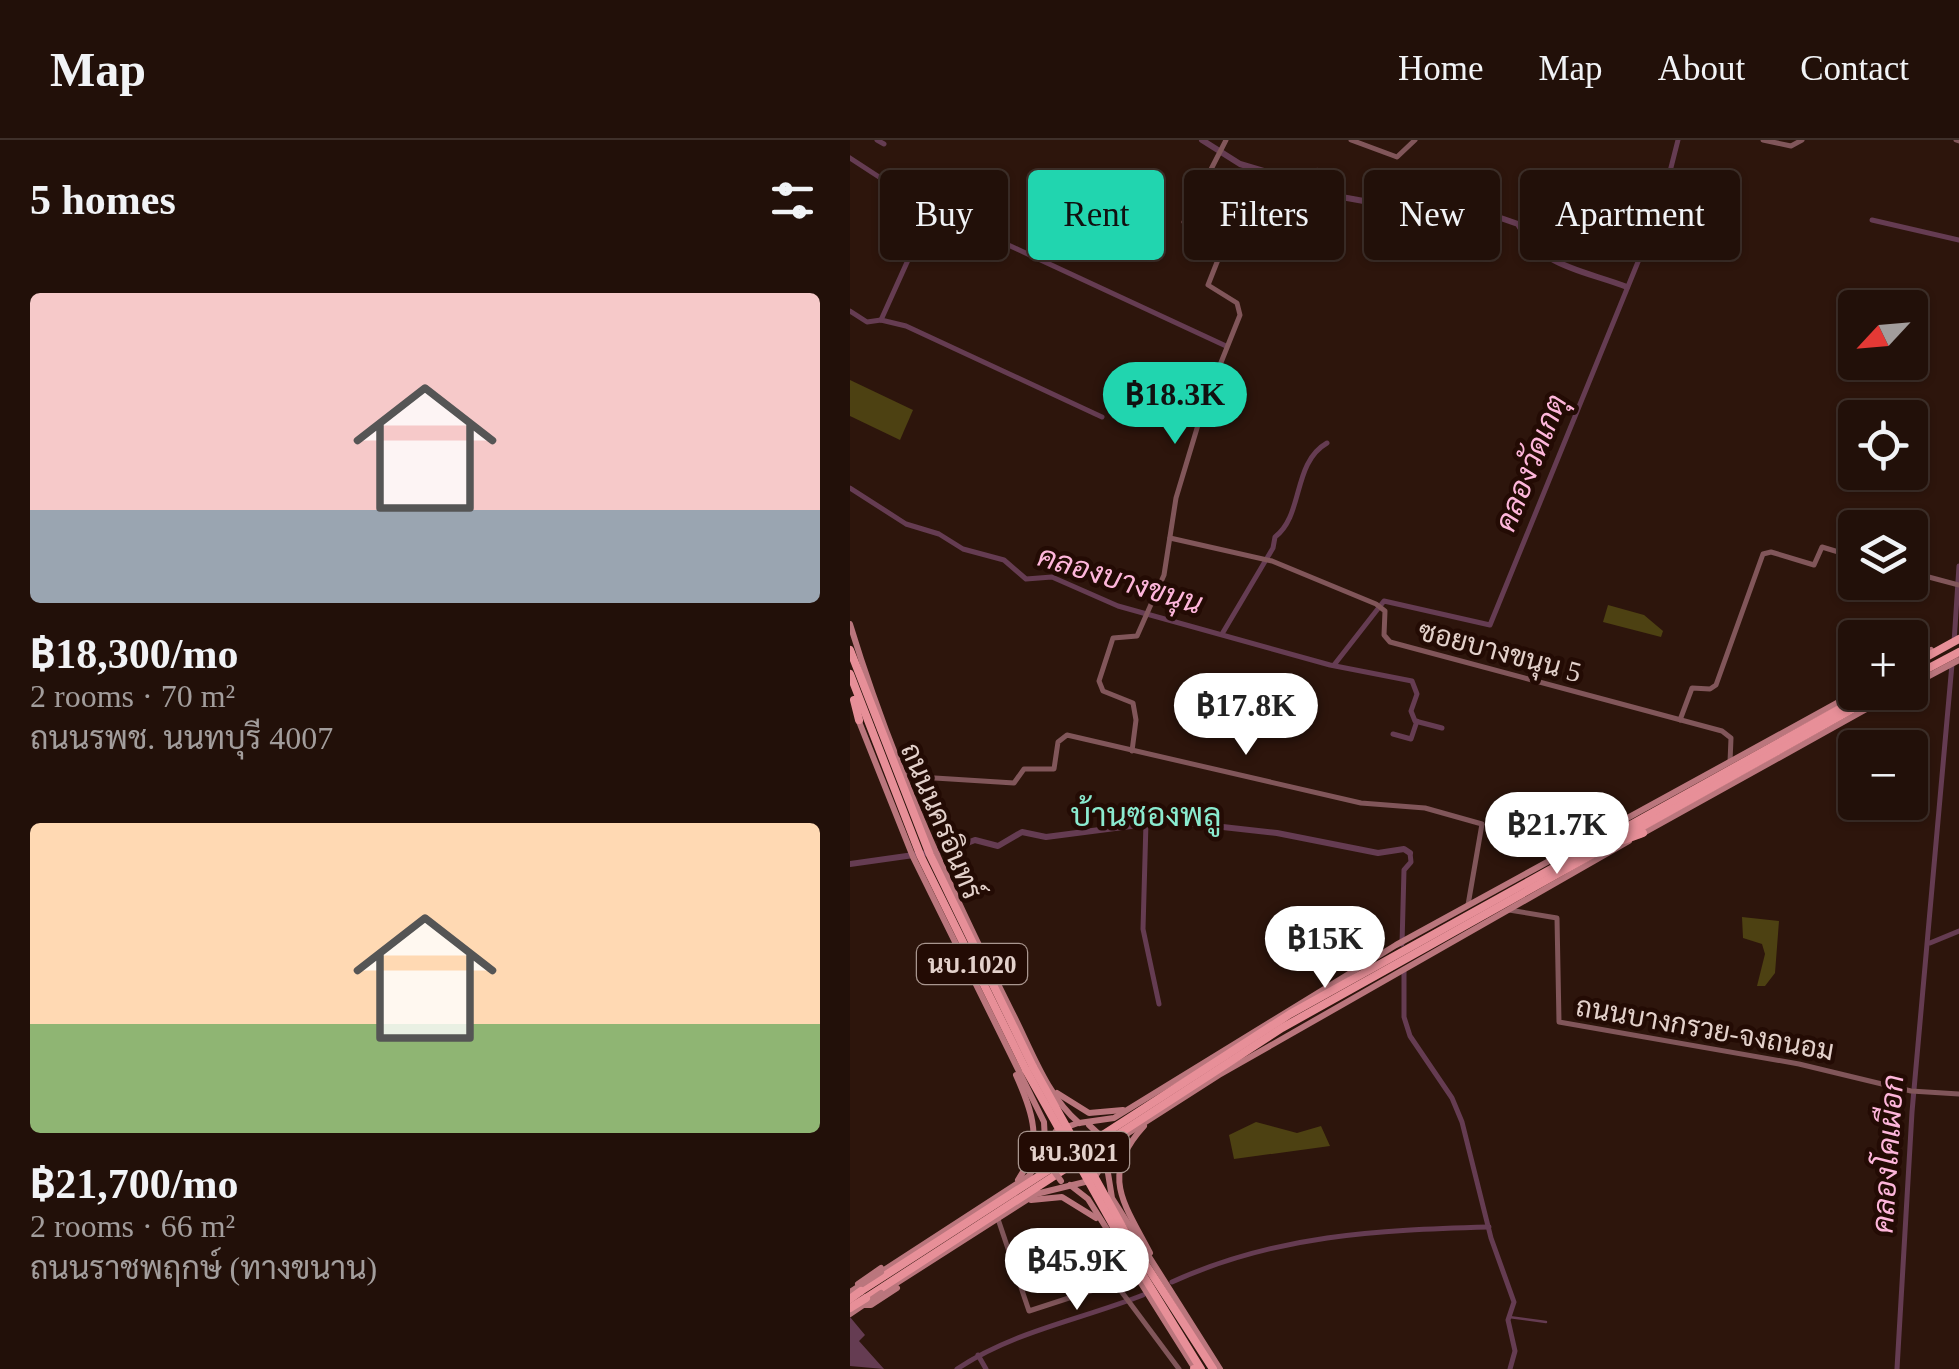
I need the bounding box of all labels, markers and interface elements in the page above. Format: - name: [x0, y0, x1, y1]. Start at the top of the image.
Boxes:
- text: Map: [50, 43, 146, 96]
- text: Home: [1398, 49, 1483, 88]
- text: Map: [1538, 49, 1603, 88]
- text: About: [1658, 49, 1745, 88]
- text: Contact: [1800, 49, 1909, 88]
- chip: Buy: [880, 170, 1008, 260]
- chip: Rent: [1028, 170, 1164, 260]
- chip: Filters: [1184, 170, 1344, 260]
- chip: New: [1364, 170, 1500, 260]
- chip: Apartment: [1520, 170, 1740, 260]
- icon: filters: [765, 173, 820, 228]
- text: 5 homes: [30, 177, 176, 223]
- north arrow: [1838, 290, 1928, 380]
- map controls: [1838, 290, 1928, 820]
- icon: home: [335, 358, 515, 538]
- pin: ฿18.3K: [1094, 362, 1256, 447]
- text: ฿18.3K: [1125, 376, 1225, 412]
- water label: คลองวัดเกตุ: [1486, 389, 1578, 538]
- button: locate: [1838, 400, 1928, 490]
- button: layers: [1838, 510, 1928, 600]
- water label: คลองบางขนุน: [1032, 539, 1206, 625]
- street label: ซอยบางขนุน 5: [1414, 615, 1585, 692]
- button: +: [1838, 620, 1928, 710]
- text: ฿18,300/mo: [30, 631, 238, 677]
- pin: ฿17.8K: [1165, 673, 1327, 758]
- text: 2 rooms · 70 m²: [30, 678, 235, 714]
- text: ฿17.8K: [1196, 687, 1296, 723]
- text: ถนนรพช. นนทบุรี 4007: [30, 720, 333, 756]
- button: −: [1838, 730, 1928, 820]
- street label: ถนนนครอินทร์: [895, 737, 992, 904]
- pin: ฿21.7K: [1476, 792, 1638, 877]
- district label: บ้านซองพลู: [1070, 794, 1222, 837]
- text: ฿21.7K: [1507, 806, 1607, 842]
- icon: home: [335, 888, 515, 1068]
- pin: ฿15K: [1266, 906, 1384, 991]
- text: ฿15K: [1287, 920, 1363, 956]
- road number: นบ.1020: [917, 944, 1027, 984]
- street label: ถนนบางกรวย-จงถนอม: [1573, 991, 1836, 1066]
- water label: คลองโคเผือก: [1863, 1073, 1910, 1234]
- road number: นบ.3021: [1019, 1132, 1129, 1172]
- text: ฿21,700/mo: [30, 1161, 238, 1207]
- text: 2 rooms · 66 m²: [30, 1208, 235, 1244]
- pin: ฿45.9K: [996, 1228, 1158, 1313]
- text: ฿45.9K: [1027, 1242, 1127, 1278]
- text: ถนนราชพฤกษ์ (ทางขนาน): [30, 1250, 377, 1286]

